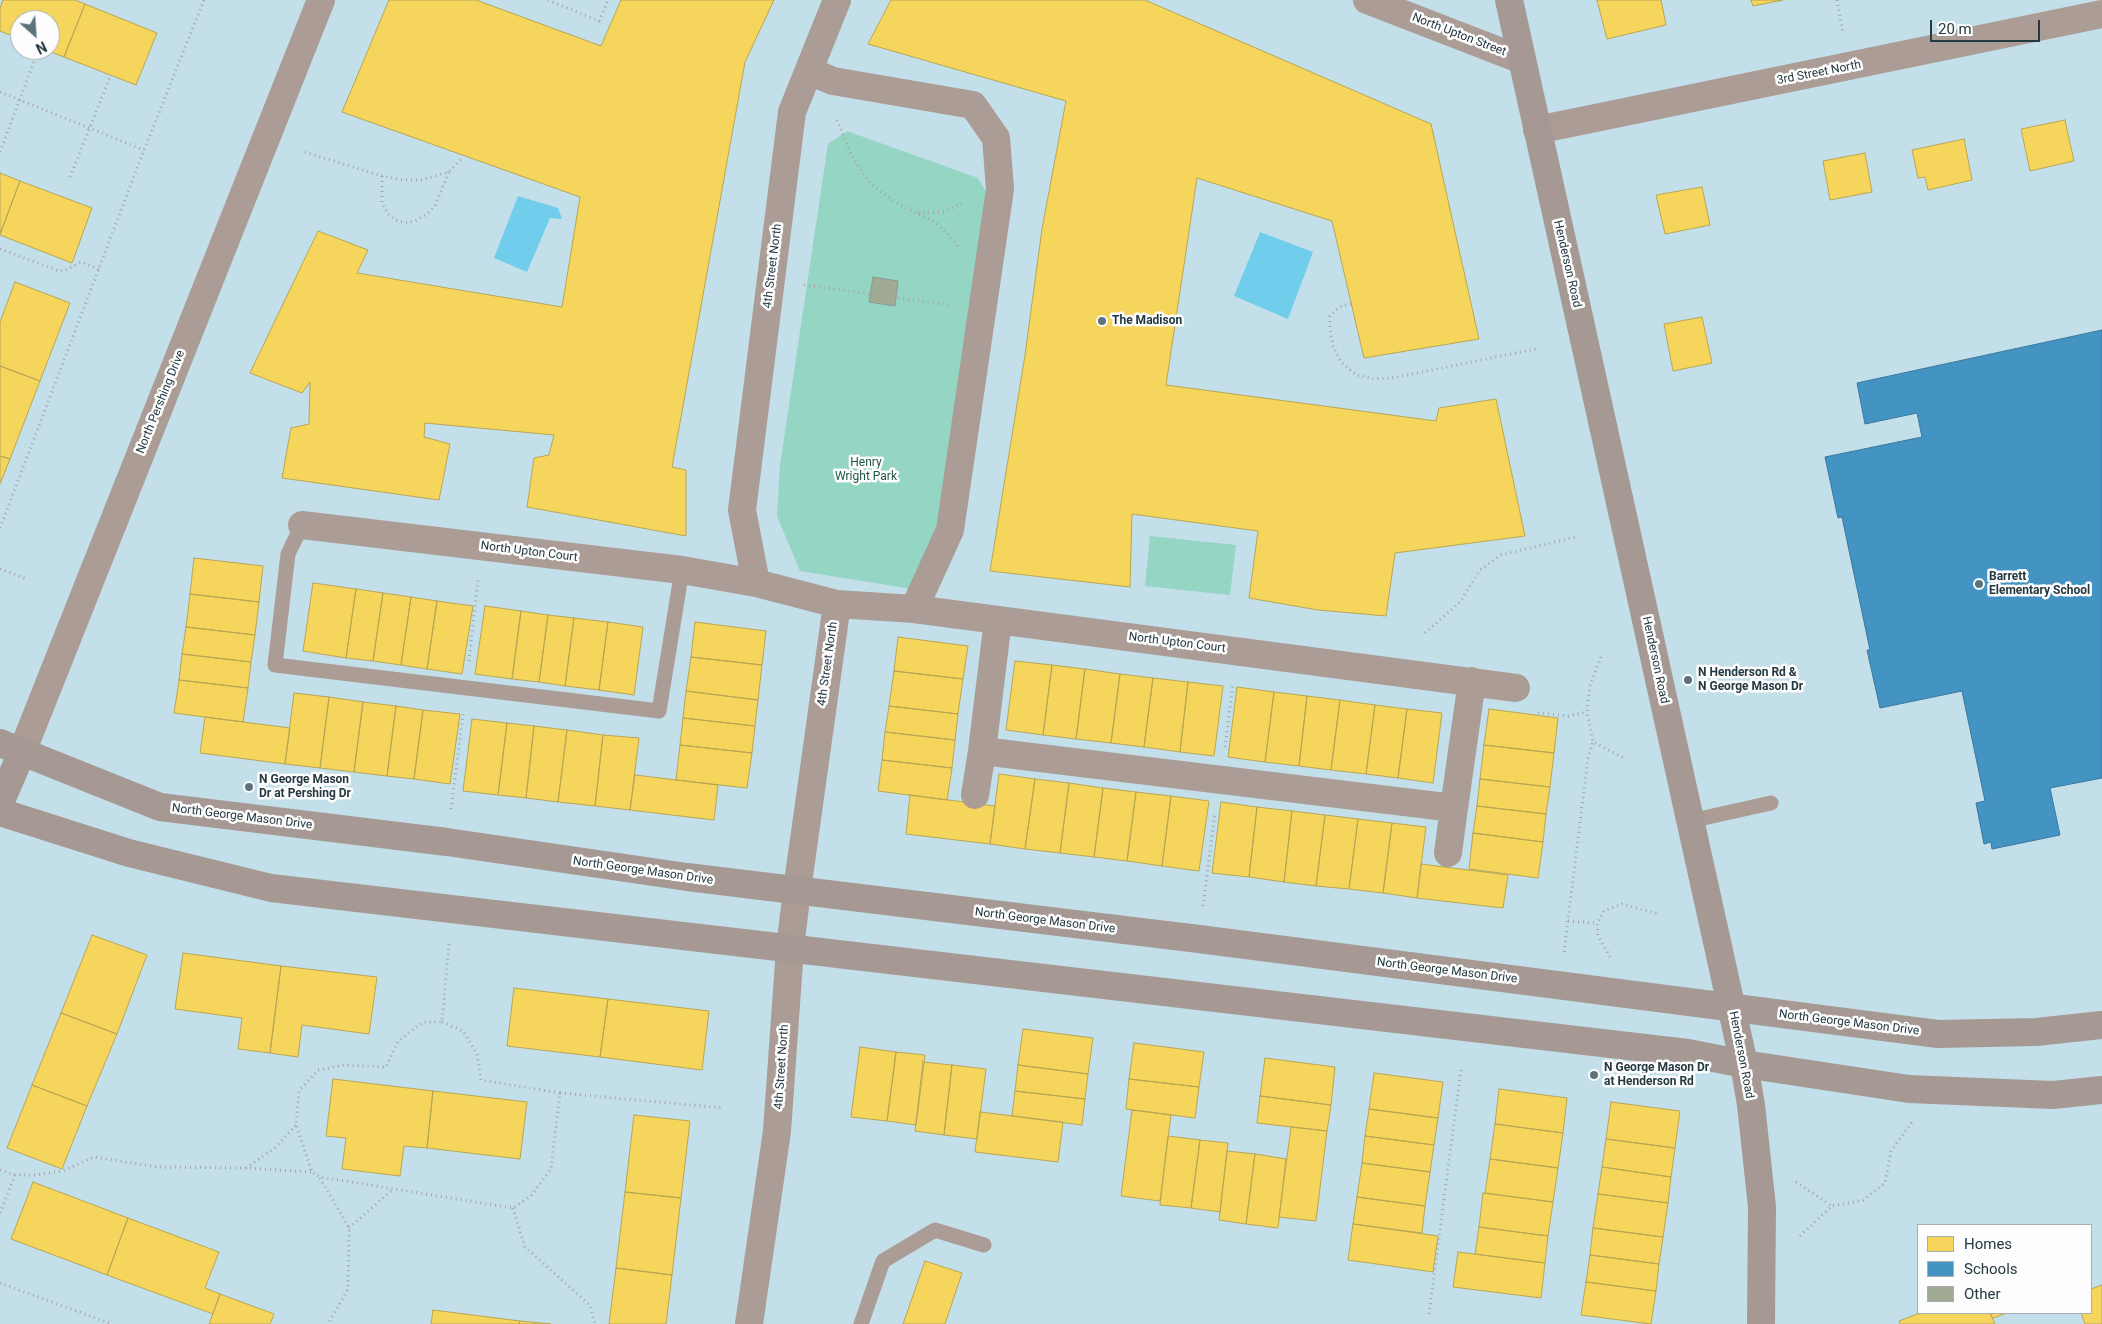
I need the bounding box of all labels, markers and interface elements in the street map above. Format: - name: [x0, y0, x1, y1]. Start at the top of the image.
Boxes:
- north arrow: [10, 10, 60, 60]
- street label: North Upton Street: [1410, 10, 1508, 60]
- scale bar: [1932, 10, 2042, 42]
- text: 20 m: [1938, 20, 1972, 38]
- text: N: [33, 38, 49, 57]
- street label: 3rd Street North: [1776, 58, 1862, 88]
- street label: Henderson Road: [1550, 219, 1584, 309]
- street label: 4th Street North: [761, 223, 785, 309]
- place label: The Madison: [1112, 314, 1182, 328]
- marker: The Madison: [1096, 315, 1108, 327]
- street label: North Pershing Drive: [134, 348, 188, 456]
- park label: Henry Wright Park: [835, 456, 897, 484]
- street label: North Upton Court: [480, 539, 578, 565]
- place label: Barrett Elementary School: [1989, 570, 2090, 598]
- marker: Barrett Elementary School: [1973, 578, 1985, 590]
- street label: Henderson Road: [1639, 615, 1671, 705]
- street label: 4th Street North: [815, 621, 841, 707]
- street label: North Upton Court: [1128, 630, 1226, 656]
- place label: N Henderson Rd & N George Mason Dr: [1698, 666, 1803, 694]
- marker: N Henderson Rd & N George Mason Dr: [1682, 674, 1694, 686]
- place label: N George Mason Dr at Pershing Dr: [259, 773, 351, 801]
- marker: N George Mason Dr at Pershing Dr: [243, 781, 255, 793]
- street label: North George Mason Drive: [171, 801, 313, 833]
- street label: North George Mason Drive: [572, 854, 714, 888]
- street label: North George Mason Drive: [974, 905, 1116, 937]
- street label: North George Mason Drive: [1376, 955, 1518, 987]
- street label: North George Mason Drive: [1778, 1007, 1920, 1039]
- street label: Henderson Road: [1725, 1010, 1757, 1100]
- street label: 4th Street North: [772, 1024, 792, 1110]
- place label: N George Mason Dr at Henderson Rd: [1604, 1061, 1709, 1089]
- marker: N George Mason Dr at Henderson Rd: [1588, 1069, 1600, 1081]
- legend: [1917, 1224, 2092, 1314]
- text: Homes: [1964, 1235, 2012, 1253]
- text: Schools: [1964, 1260, 2018, 1278]
- text: Other: [1964, 1285, 2001, 1303]

